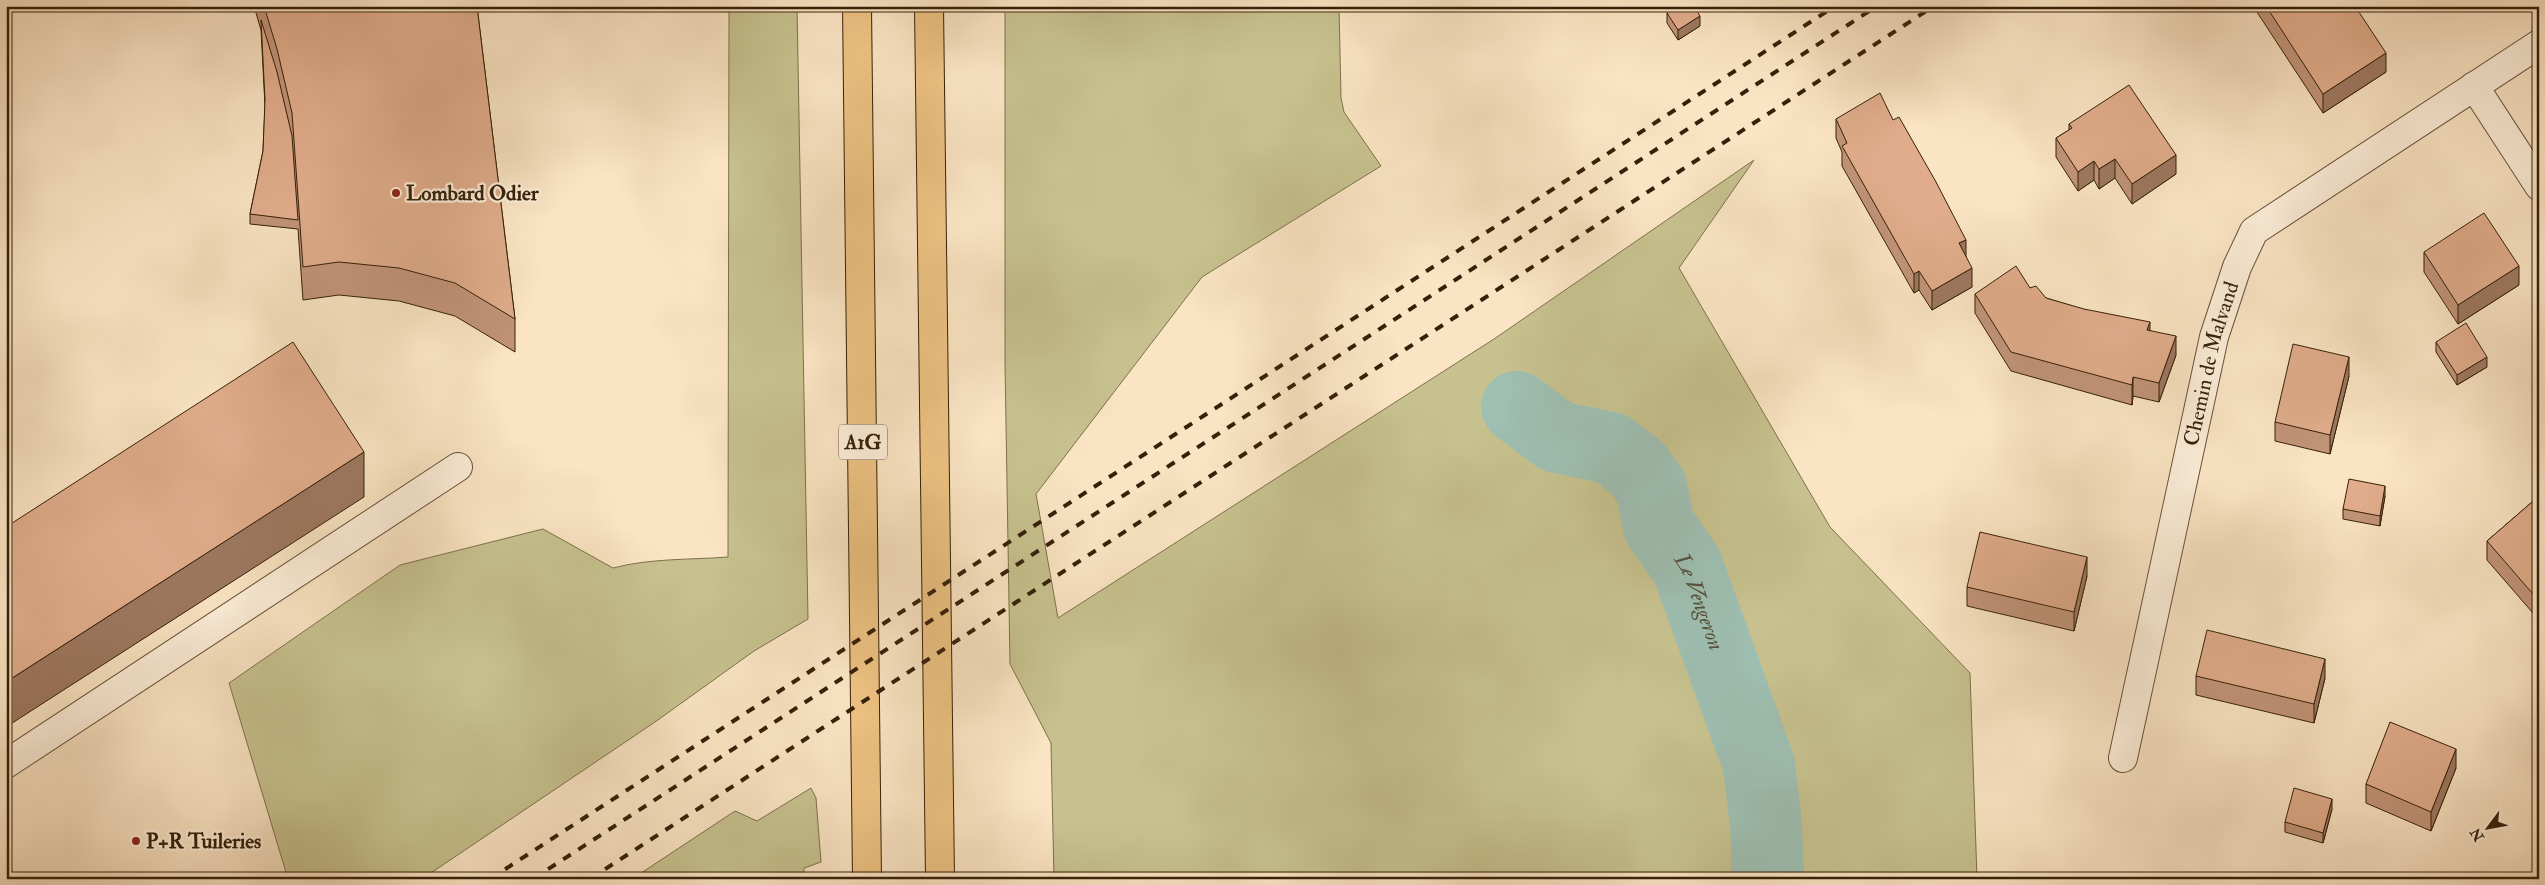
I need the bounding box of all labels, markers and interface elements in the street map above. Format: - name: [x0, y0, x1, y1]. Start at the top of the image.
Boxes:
- place label: Lombard Odier: [406, 180, 540, 207]
- marker: Lombard Odier: [390, 187, 402, 199]
- street label: Chemin de Malvand: [2177, 277, 2245, 448]
- road number: A1G: [839, 424, 887, 460]
- water label: Le Vengeron: [1668, 547, 1730, 654]
- north arrow: [2462, 802, 2512, 852]
- text: N: [2467, 824, 2488, 845]
- place label: P+R Tuileries: [146, 828, 261, 855]
- marker: P+R Tuileries: [130, 835, 142, 847]

